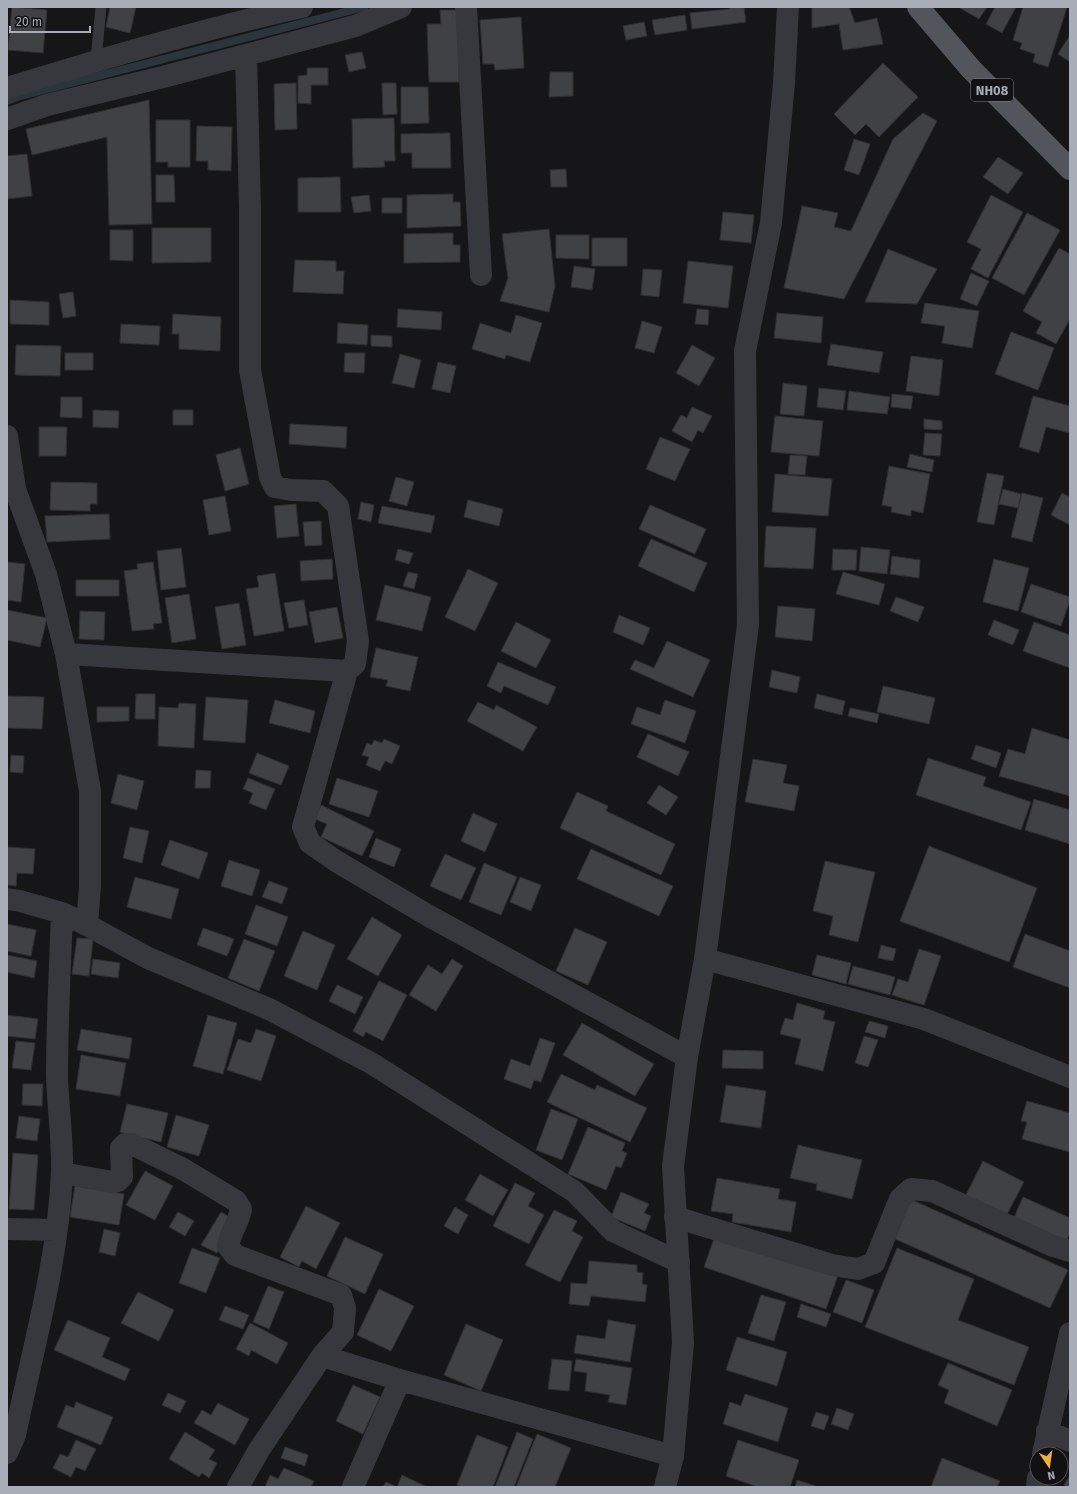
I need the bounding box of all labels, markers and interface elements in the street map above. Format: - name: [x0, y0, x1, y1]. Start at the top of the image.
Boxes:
- scale bar: [10, 8, 90, 34]
- text: 20 m: [16, 15, 42, 29]
- road number: NH08: [971, 79, 1013, 101]
- north arrow: [1029, 1446, 1069, 1486]
- text: N: [1046, 1468, 1056, 1482]

